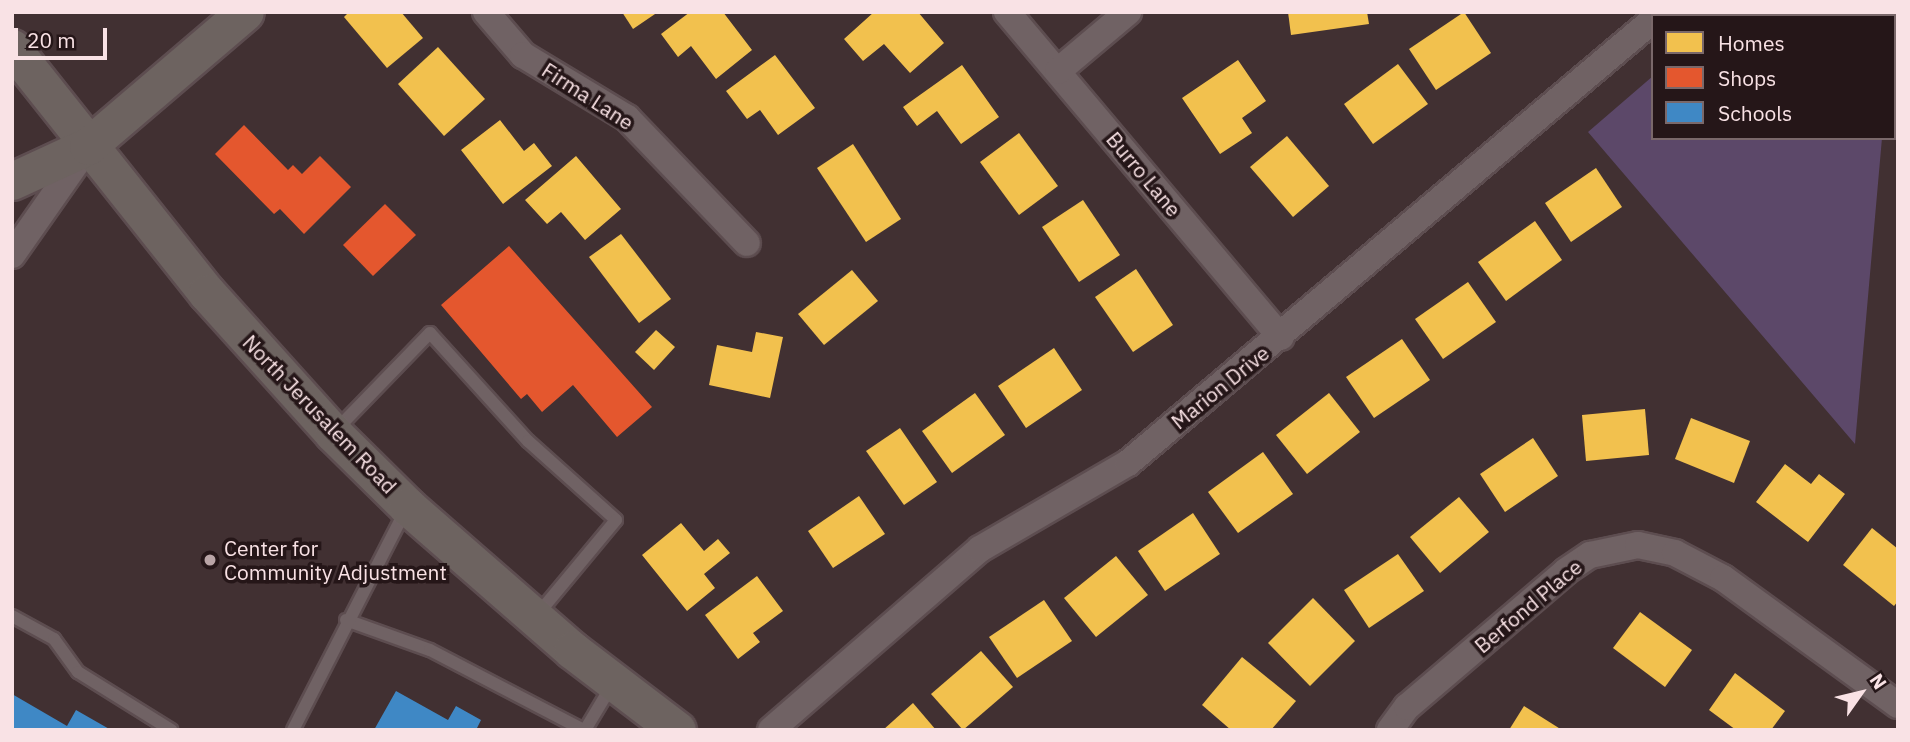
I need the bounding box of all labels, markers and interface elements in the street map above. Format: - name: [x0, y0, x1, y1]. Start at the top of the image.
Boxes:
- scale bar: [18, 14, 110, 58]
- legend: [1651, 14, 1896, 140]
- text: 20 m: [27, 26, 76, 54]
- text: Homes: [1718, 29, 1785, 57]
- street label: Firma Lane: [537, 57, 639, 135]
- text: Shops: [1718, 64, 1776, 92]
- text: Schools: [1718, 99, 1792, 127]
- street label: Burro Lane: [1101, 127, 1187, 221]
- street label: North Jerusalem Road: [238, 329, 402, 499]
- street label: Marion Drive: [1166, 340, 1274, 434]
- place label: Center for Community Adjustment: [224, 535, 447, 585]
- marker: Center for Community Adjustment: [202, 552, 218, 568]
- street label: Berfond Place: [1469, 554, 1587, 658]
- north arrow: [1826, 658, 1896, 728]
- text: N: [1865, 669, 1892, 694]

